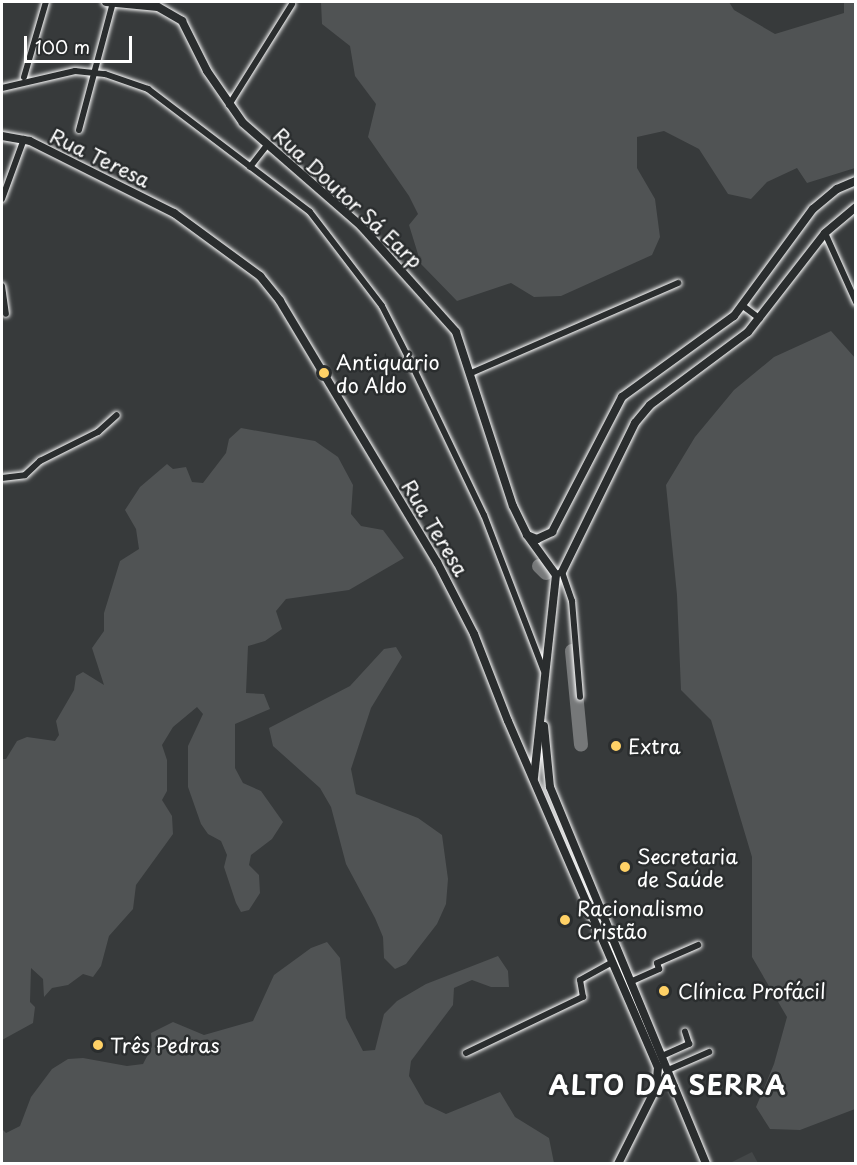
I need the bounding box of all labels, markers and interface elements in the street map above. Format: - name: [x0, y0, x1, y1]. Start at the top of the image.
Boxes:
- scale bar: [27, 24, 135, 62]
- text: 100 m: [35, 33, 90, 60]
- street label: Rua Teresa: [46, 123, 154, 193]
- street label: Rua Doutor Sá Earp: [268, 123, 428, 273]
- place label: Antiquário do Aldo: [336, 350, 440, 397]
- marker: Antiquário do Aldo: [317, 366, 331, 380]
- street label: Rua Teresa: [397, 475, 473, 581]
- place label: Extra: [628, 734, 681, 758]
- marker: Extra: [609, 739, 623, 753]
- place label: Secretaria de Saúde: [637, 844, 738, 891]
- marker: Secretaria de Saúde: [618, 860, 632, 874]
- place label: Racionalismo Cristão: [577, 897, 704, 944]
- marker: Racionalismo Cristão: [558, 913, 572, 927]
- place label: Clínica Profácil: [678, 979, 825, 1003]
- marker: Clínica Profácil: [655, 982, 673, 1000]
- place label: Três Pedras: [110, 1033, 220, 1057]
- marker: Três Pedras: [91, 1038, 105, 1052]
- district label: ALTO DA SERRA: [550, 1069, 786, 1101]

